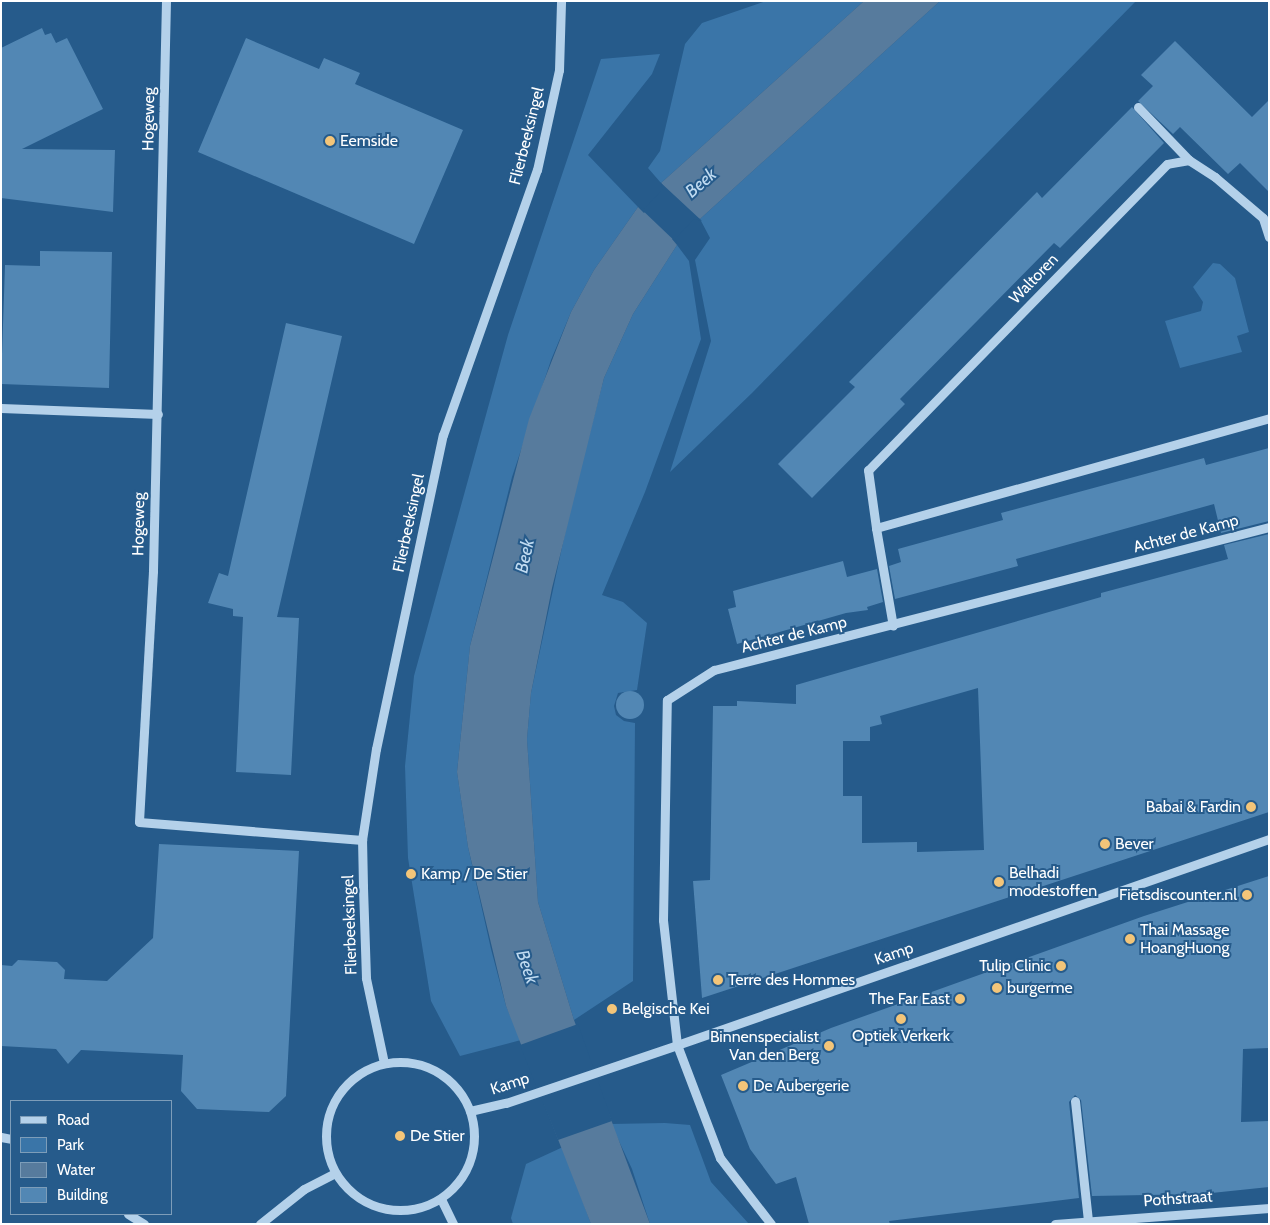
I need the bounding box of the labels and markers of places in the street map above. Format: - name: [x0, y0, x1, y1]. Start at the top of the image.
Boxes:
- place label: Eemside: [340, 131, 398, 151]
- marker: Eemside: [324, 135, 336, 147]
- place label: Babai & Fardin: [1146, 797, 1241, 817]
- marker: Babai & Fardin: [1245, 801, 1257, 813]
- place label: Bever: [1115, 834, 1154, 854]
- marker: Bever: [1099, 838, 1111, 850]
- place label: Belhadi modestoffen: [1009, 863, 1097, 901]
- place label: Kamp / De Stier: [421, 864, 528, 884]
- marker: Kamp / De Stier: [405, 868, 417, 880]
- marker: Belhadi modestoffen: [993, 876, 1005, 888]
- place label: Fietsdiscounter.nl: [1119, 885, 1237, 905]
- marker: Fietsdiscounter.nl: [1241, 889, 1253, 901]
- place label: Thai Massage HoangHuong: [1140, 920, 1230, 958]
- marker: Thai Massage HoangHuong: [1124, 933, 1136, 945]
- place label: Tulip Clinic: [979, 956, 1051, 976]
- marker: Tulip Clinic: [1055, 960, 1067, 972]
- place label: Terre des Hommes: [728, 970, 855, 990]
- marker: Terre des Hommes: [712, 974, 724, 986]
- place label: burgerme: [1007, 978, 1073, 998]
- marker: burgerme: [991, 982, 1003, 994]
- place label: The Far East: [869, 989, 950, 1009]
- marker: The Far East: [954, 993, 966, 1005]
- place label: Belgische Kei: [622, 999, 710, 1019]
- marker: Belgische Kei: [606, 1003, 618, 1015]
- marker: Optiek Verkerk: [895, 1013, 907, 1025]
- place label: Optiek Verkerk: [852, 1026, 950, 1046]
- place label: Binnenspecialist Van den Berg: [710, 1027, 819, 1065]
- marker: Binnenspecialist Van den Berg: [823, 1040, 835, 1052]
- place label: De Aubergerie: [753, 1076, 849, 1096]
- marker: De Aubergerie: [737, 1080, 749, 1092]
- place label: De Stier: [410, 1126, 464, 1146]
- marker: De Stier: [394, 1130, 406, 1142]

